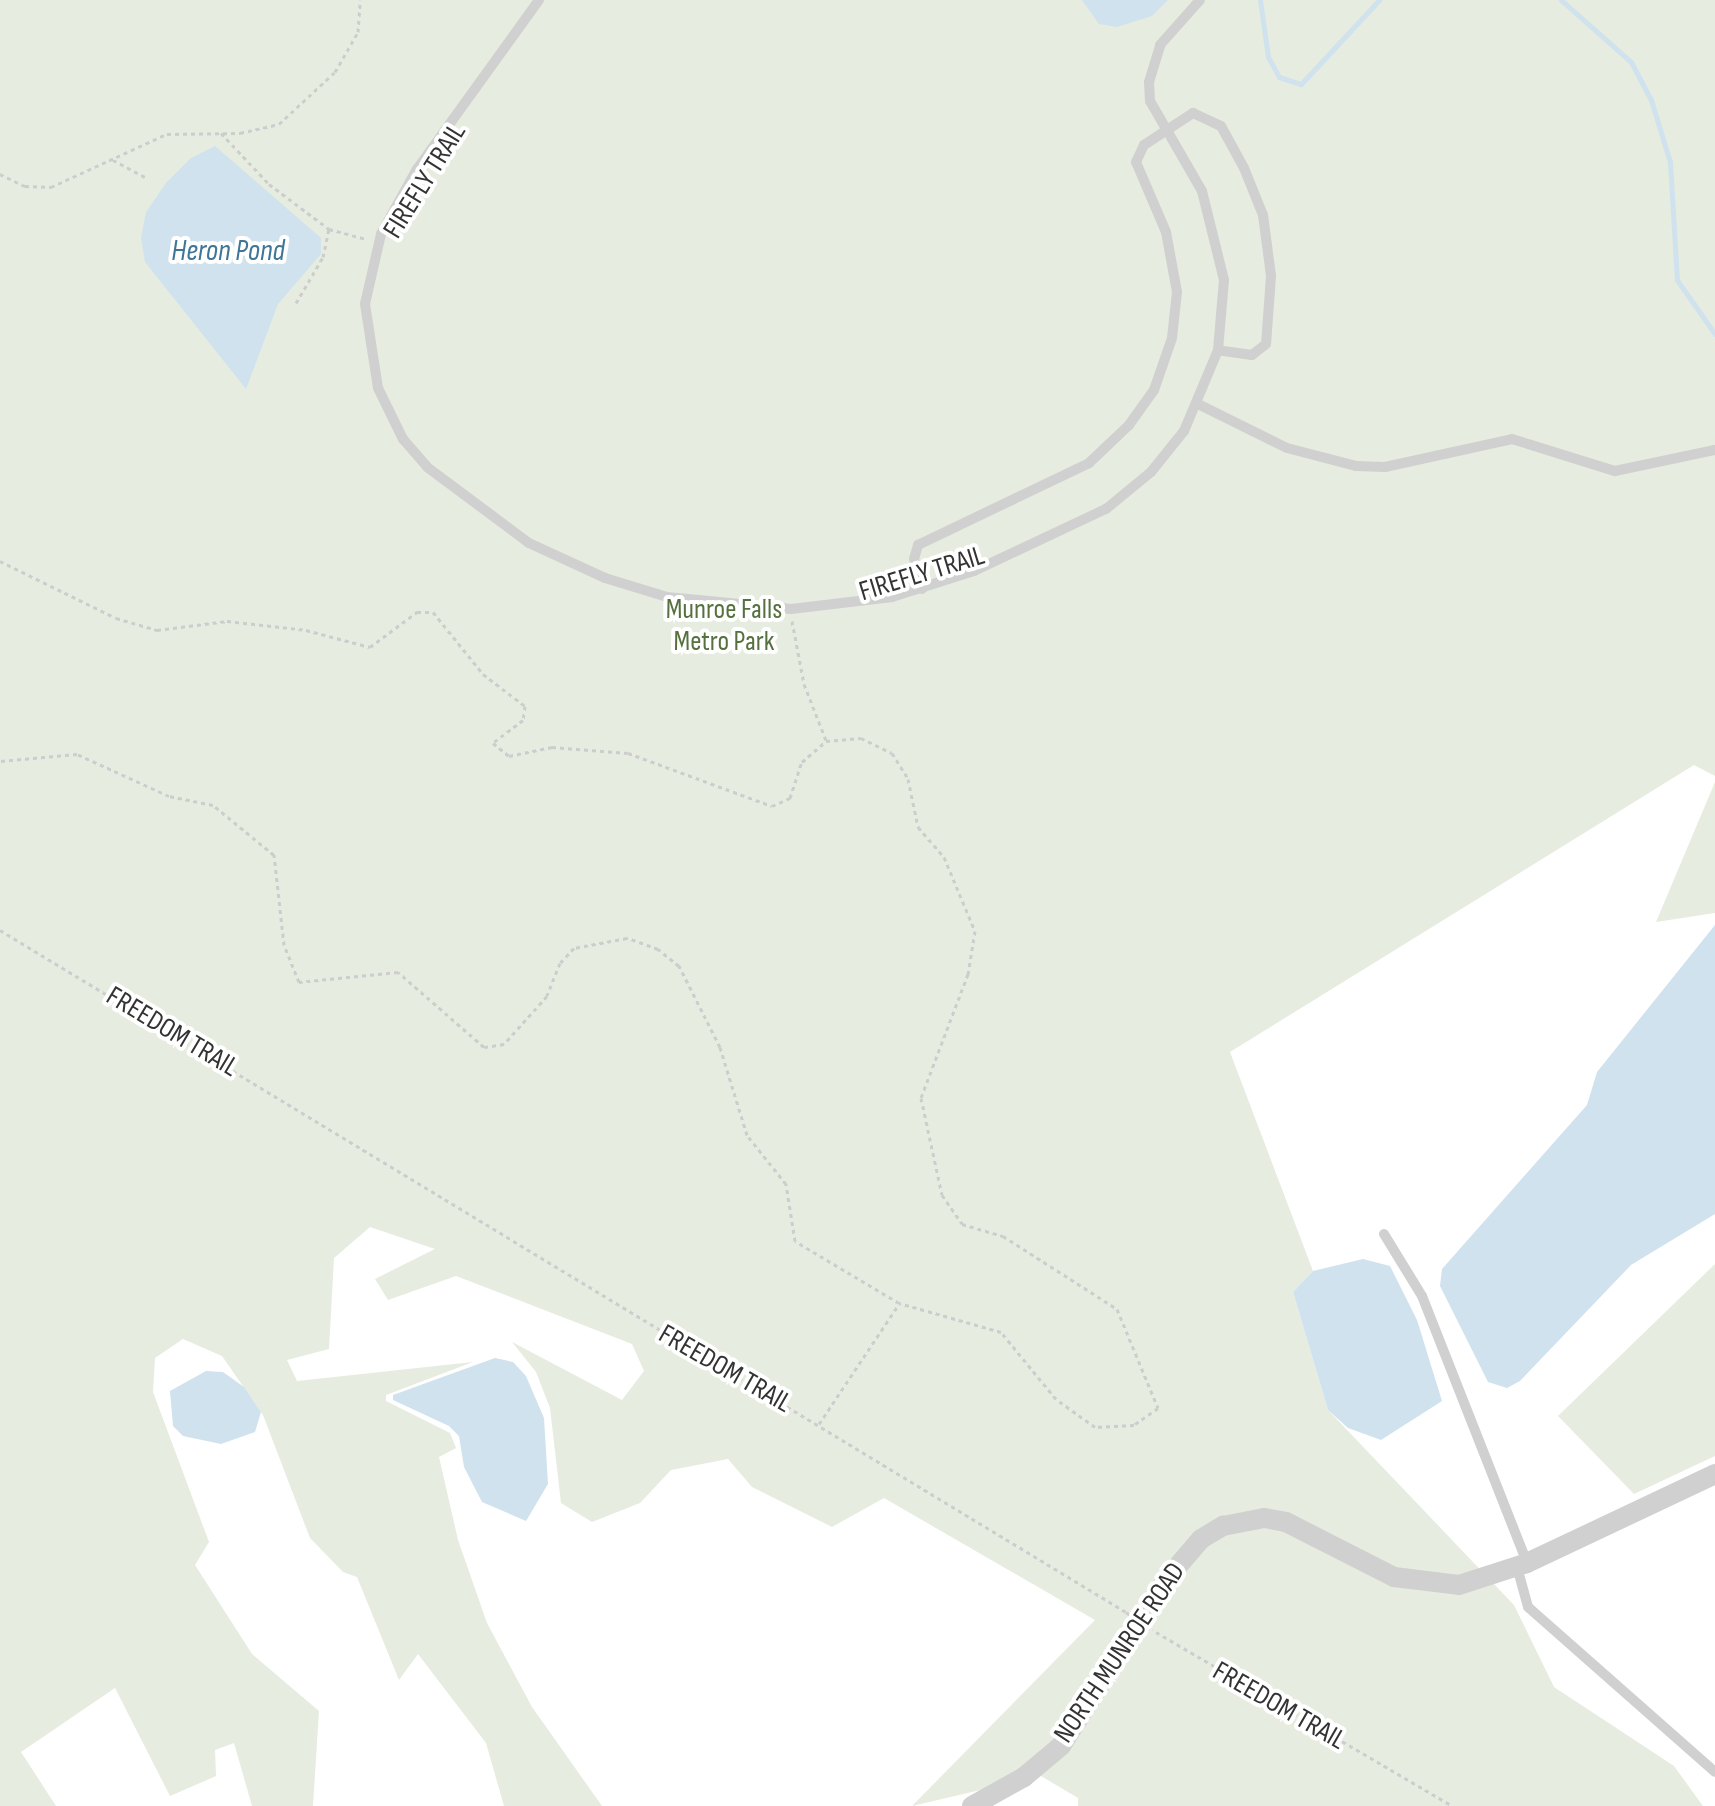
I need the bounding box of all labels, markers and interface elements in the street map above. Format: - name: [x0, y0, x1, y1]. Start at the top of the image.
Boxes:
- street label: FIREFLY TRAIL: [377, 117, 473, 245]
- water label: Heron Pond: [171, 233, 285, 269]
- street label: FIREFLY TRAIL: [855, 539, 989, 609]
- park label: Munroe Falls Metro Park: [666, 593, 782, 659]
- street label: FREEDOM TRAIL: [100, 980, 244, 1084]
- street label: FREEDOM TRAIL: [653, 1318, 797, 1420]
- street label: NORTH MUNROE ROAD: [1047, 1556, 1193, 1750]
- street label: FREEDOM TRAIL: [1207, 1655, 1351, 1757]

